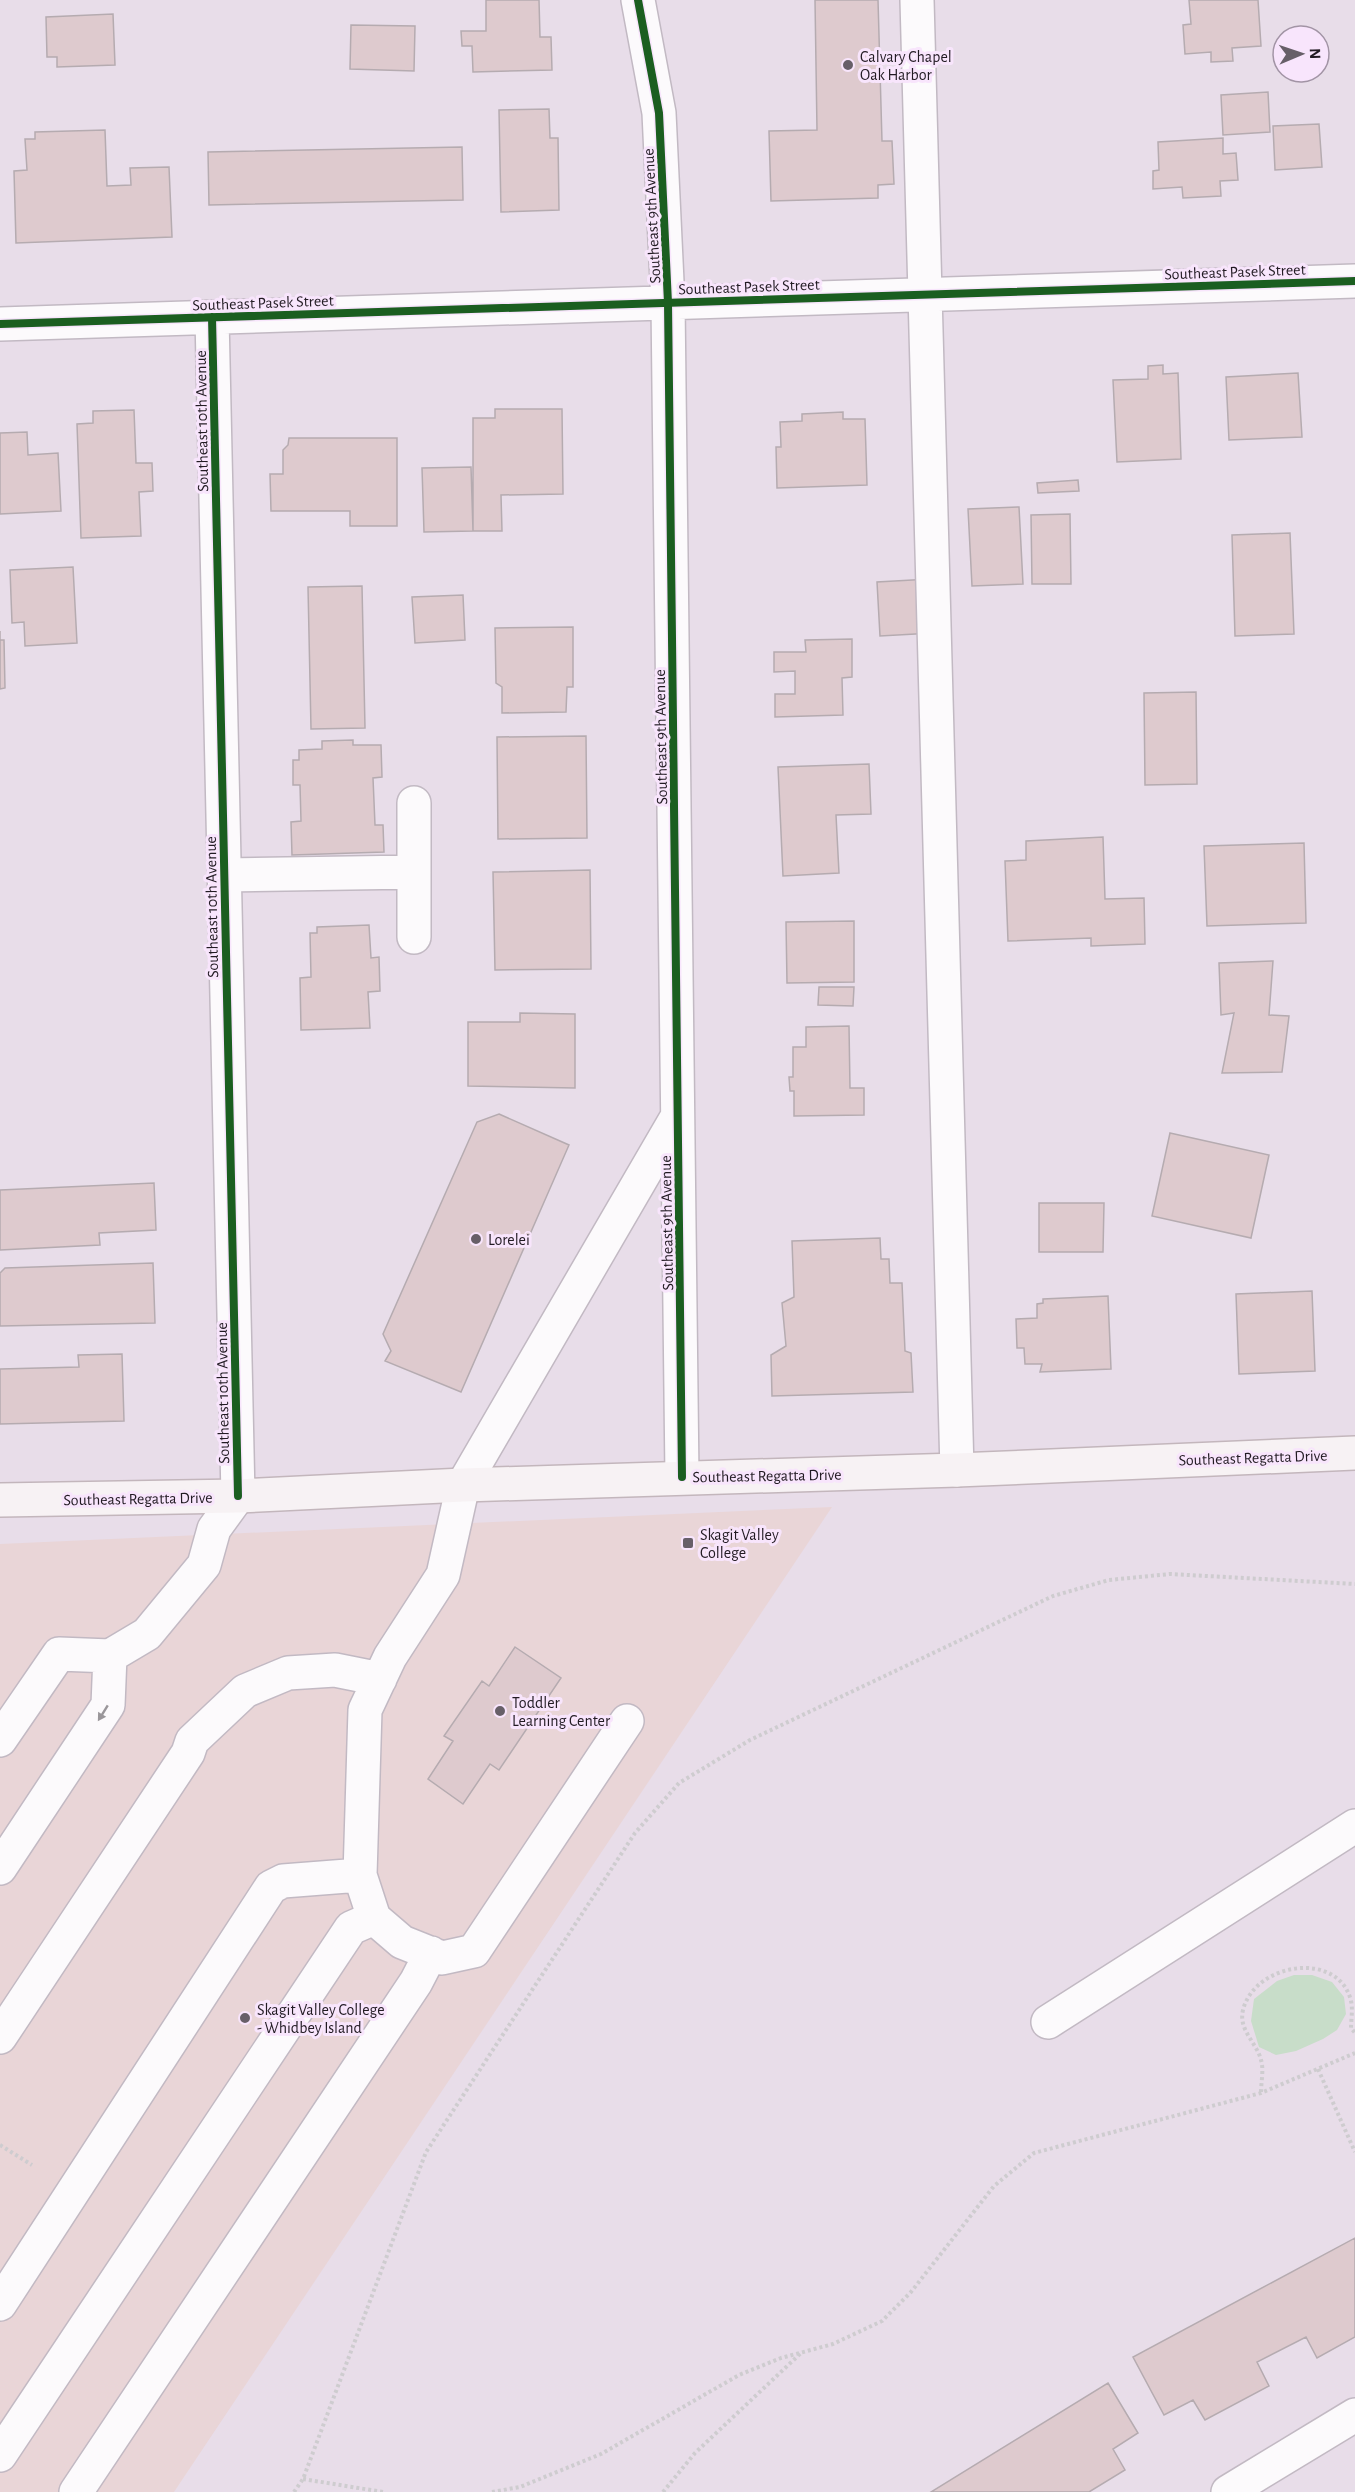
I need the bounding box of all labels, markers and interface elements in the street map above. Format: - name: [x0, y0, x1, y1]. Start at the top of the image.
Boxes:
- north arrow: [1271, 24, 1331, 84]
- text: N: [1307, 48, 1323, 59]
- place label: Calvary Chapel Oak Harbor: [860, 49, 952, 83]
- marker: Calvary Chapel Oak Harbor: [841, 58, 855, 72]
- street label: Southeast 9th Avenue: [640, 148, 664, 284]
- street label: Southeast Pasek Street: [1164, 262, 1306, 282]
- street label: Southeast Pasek Street: [678, 277, 820, 297]
- street label: Southeast Pasek Street: [192, 293, 334, 313]
- street label: Southeast 10th Avenue: [193, 350, 211, 492]
- street label: Southeast 9th Avenue: [652, 669, 670, 805]
- street label: Southeast 10th Avenue: [203, 836, 221, 978]
- street label: Southeast 9th Avenue: [658, 1155, 676, 1291]
- marker: Lorelei: [469, 1232, 483, 1246]
- place label: Lorelei: [488, 1232, 530, 1248]
- street label: Southeast 10th Avenue: [214, 1322, 232, 1464]
- street label: Southeast Regatta Drive: [1178, 1447, 1328, 1469]
- street label: Southeast Regatta Drive: [692, 1467, 842, 1485]
- street label: Southeast Regatta Drive: [63, 1490, 213, 1508]
- place label: Skagit Valley College: [700, 1527, 779, 1561]
- marker: Skagit Valley College: [681, 1536, 695, 1550]
- place label: Toddler Learning Center: [512, 1695, 611, 1729]
- marker: Toddler Learning Center: [493, 1704, 507, 1718]
- one-way arrow: [97, 1705, 108, 1721]
- place label: Skagit Valley College - Whidbey Island: [257, 2002, 385, 2037]
- marker: Skagit Valley College - Whidbey Island: [238, 2011, 252, 2025]

